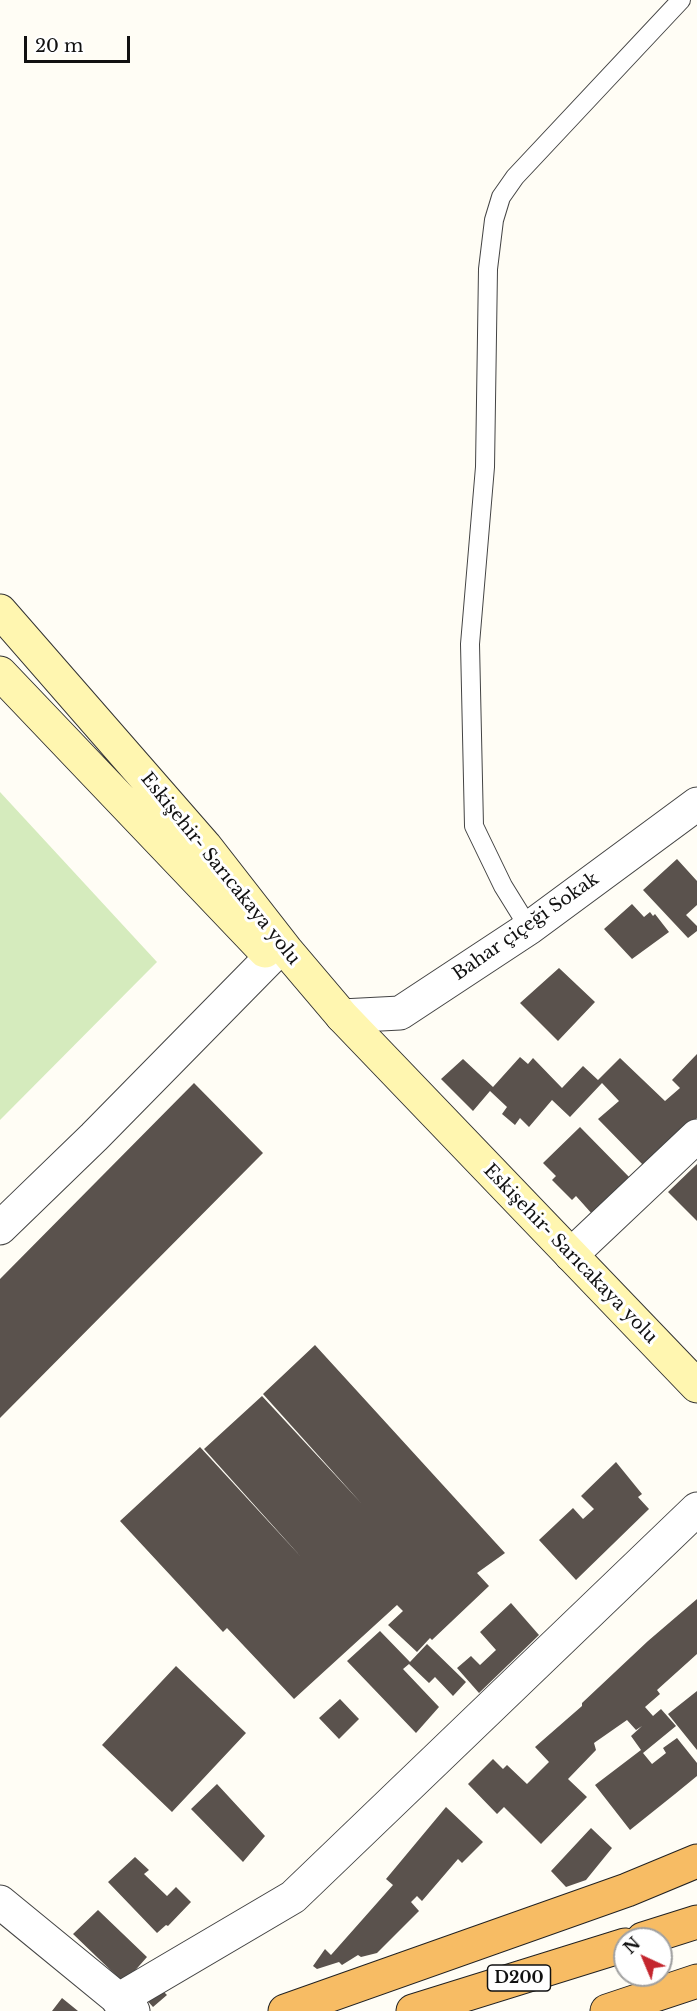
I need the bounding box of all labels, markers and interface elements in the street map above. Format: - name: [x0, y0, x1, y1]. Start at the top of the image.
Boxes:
- scale bar: [27, 24, 134, 62]
- text: 20 m: [35, 35, 83, 57]
- street label: Eskişehir- Sarıcakaya yolu: [136, 769, 304, 969]
- street label: Bahar çiçeği Sokak: [449, 868, 603, 986]
- street label: Eskişehir- Sarıcakaya yolu: [479, 1160, 661, 1348]
- north arrow: [613, 1927, 673, 1987]
- text: N: [620, 1933, 644, 1958]
- road number: D200: [488, 1965, 550, 1991]

